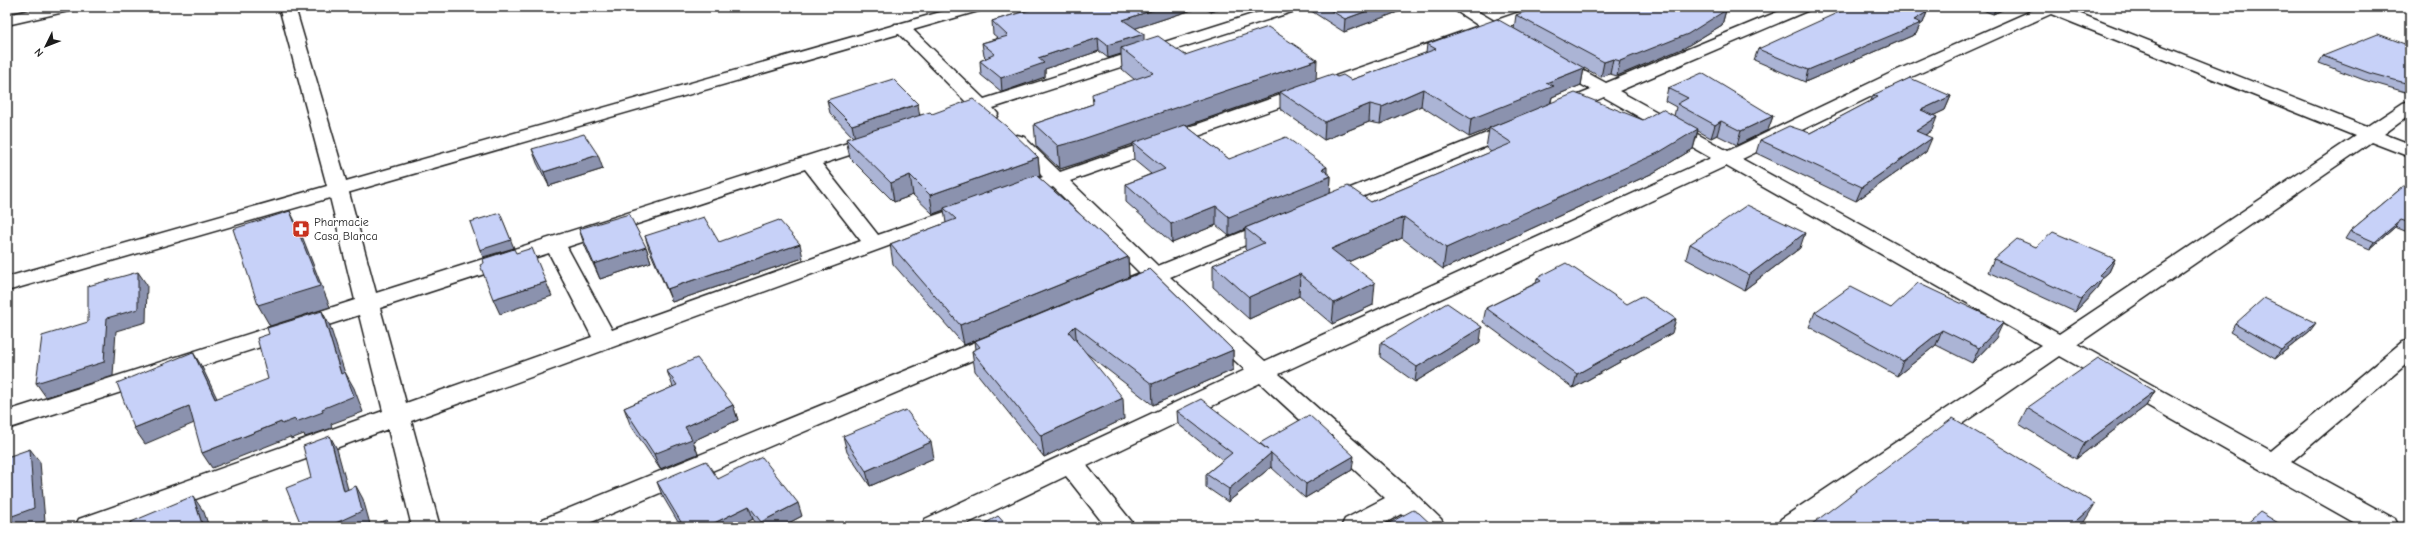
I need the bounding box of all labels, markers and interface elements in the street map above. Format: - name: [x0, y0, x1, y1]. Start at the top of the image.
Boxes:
- north arrow: [26, 26, 66, 66]
- text: N: [32, 45, 46, 60]
- place label: Pharmacie Casa Blanca: [314, 215, 378, 243]
- pharmacy icon: Pharmacie Casa Blanca: [291, 219, 311, 239]

